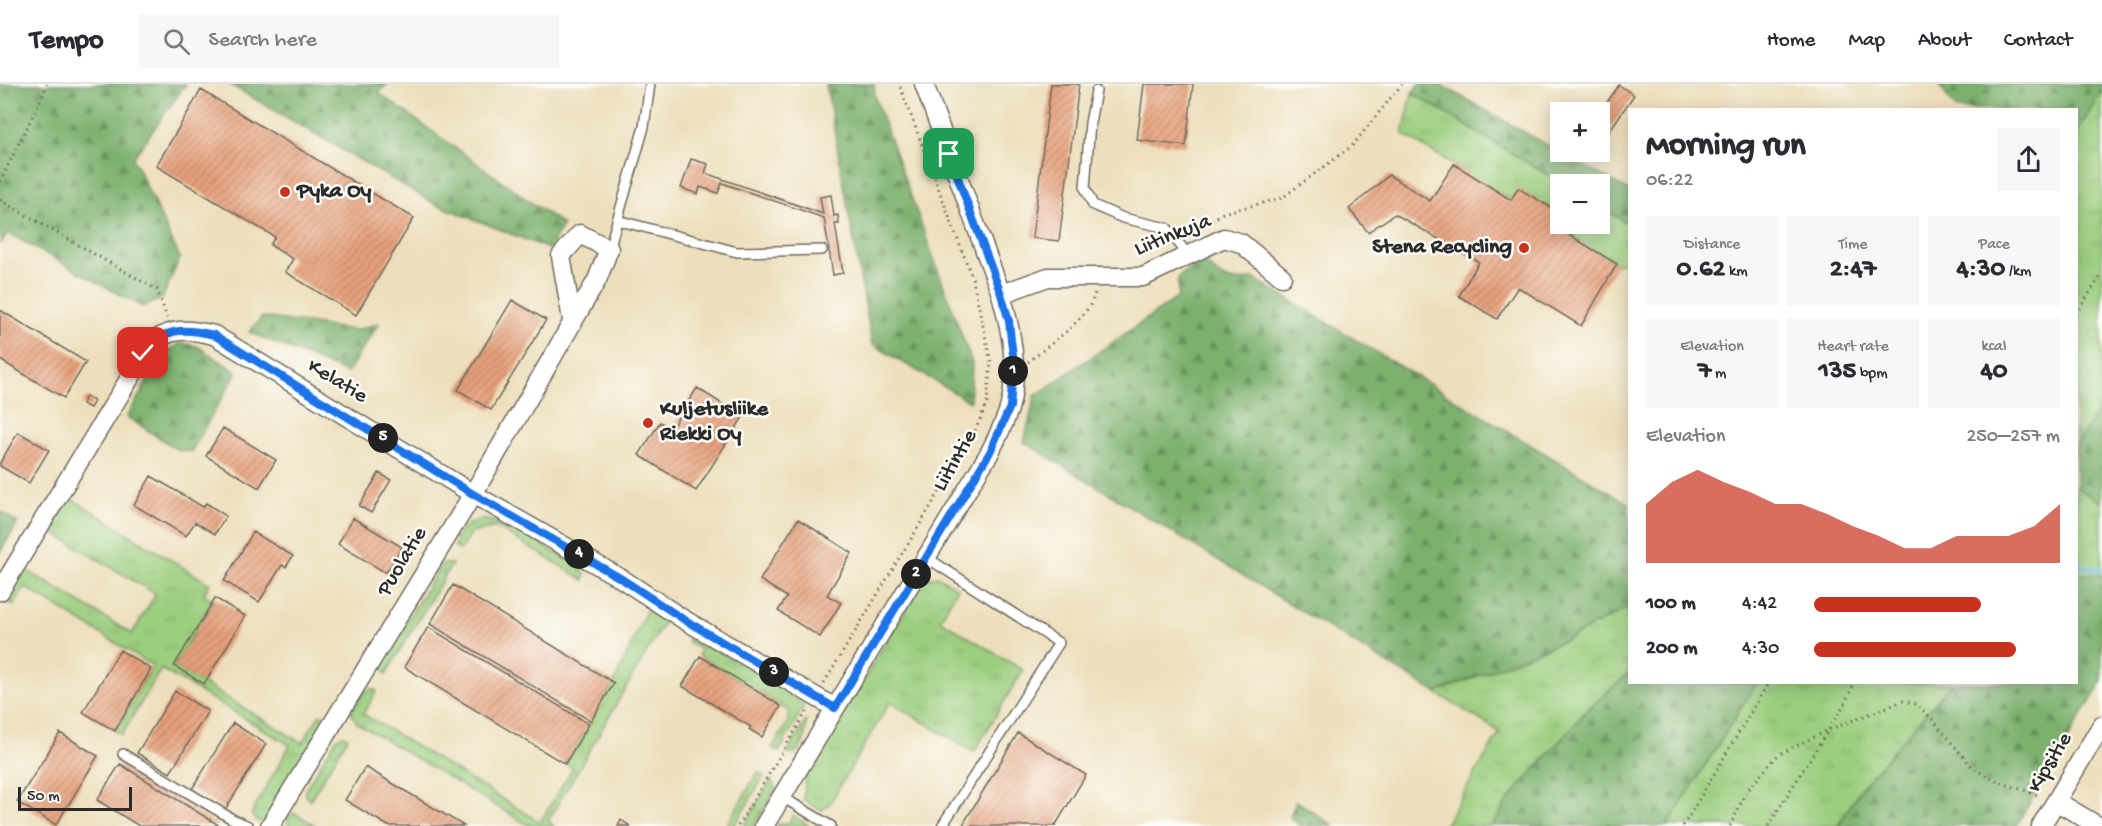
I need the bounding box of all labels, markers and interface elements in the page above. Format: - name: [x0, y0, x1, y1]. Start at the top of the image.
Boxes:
- search box: [139, 14, 559, 68]
- text: Tempo: [30, 25, 103, 58]
- icon: search: [160, 25, 193, 58]
- text: Search here: [208, 28, 317, 54]
- text: Home: [1767, 29, 1815, 54]
- text: Map: [1848, 29, 1885, 54]
- text: About: [1918, 29, 1971, 54]
- text: Contact: [2004, 29, 2072, 54]
- map controls: [1550, 102, 1610, 234]
- button: +: [1550, 102, 1610, 162]
- pin: [923, 128, 974, 179]
- text: Morning run: [1646, 128, 1806, 166]
- button: share: [1997, 128, 2060, 191]
- icon: arrive: [932, 137, 965, 170]
- text: 06:22: [1646, 170, 1693, 193]
- button: −: [1550, 174, 1610, 234]
- place label: Pyka Oy: [296, 179, 371, 205]
- marker: Pyka Oy: [278, 185, 292, 199]
- street label: Liitinkuja: [1131, 209, 1216, 263]
- place label: Stena Recycling: [1372, 235, 1512, 261]
- text: Distance: [1684, 236, 1740, 255]
- text: Time: [1838, 236, 1868, 255]
- text: Pace: [1978, 236, 2010, 255]
- marker: Stena Recycling: [1517, 241, 1531, 255]
- text: 0.62: [1676, 255, 1725, 286]
- text: 2:47: [1830, 255, 1876, 286]
- text: 4:30: [1957, 255, 2005, 286]
- text: km: [1725, 263, 1748, 282]
- text: /km: [2005, 263, 2031, 282]
- pin: [117, 327, 168, 378]
- icon: check: [126, 336, 159, 369]
- text: Elevation: [1680, 338, 1744, 357]
- text: Heart rate: [1817, 338, 1889, 357]
- text: kcal: [1982, 338, 2006, 357]
- street label: Kelatie: [302, 354, 372, 410]
- pin: 1: [998, 356, 1028, 386]
- text: 7: [1698, 357, 1711, 388]
- text: 135: [1818, 357, 1856, 388]
- text: 40: [1980, 357, 2008, 388]
- text: 1: [1010, 361, 1016, 380]
- text: m: [1711, 365, 1726, 384]
- text: bpm: [1856, 365, 1888, 384]
- place label: Kuljetusliike Riekki Oy: [659, 397, 769, 448]
- marker: Kuljetusliike Riekki Oy: [641, 416, 655, 430]
- pin: 5: [368, 423, 398, 453]
- street label: Liitintie: [928, 425, 984, 496]
- text: Elevation: [1646, 426, 1726, 449]
- text: 250–257 m: [1966, 426, 2060, 449]
- text: 5: [379, 428, 387, 447]
- street label: Puolatie: [372, 522, 434, 602]
- pin: 4: [564, 539, 594, 569]
- text: 4: [575, 544, 583, 563]
- pin: 2: [901, 559, 931, 589]
- text: 2: [912, 564, 920, 583]
- text: 100 m: [1646, 593, 1696, 616]
- text: 4:42: [1742, 593, 1777, 616]
- text: 200 m: [1646, 638, 1697, 661]
- text: 4:30: [1742, 638, 1779, 661]
- pin: 3: [759, 657, 789, 687]
- text: 3: [770, 662, 778, 681]
- street label: Kipsitie: [2023, 728, 2079, 798]
- scale bar: [18, 784, 132, 812]
- text: 50 m: [27, 788, 60, 807]

